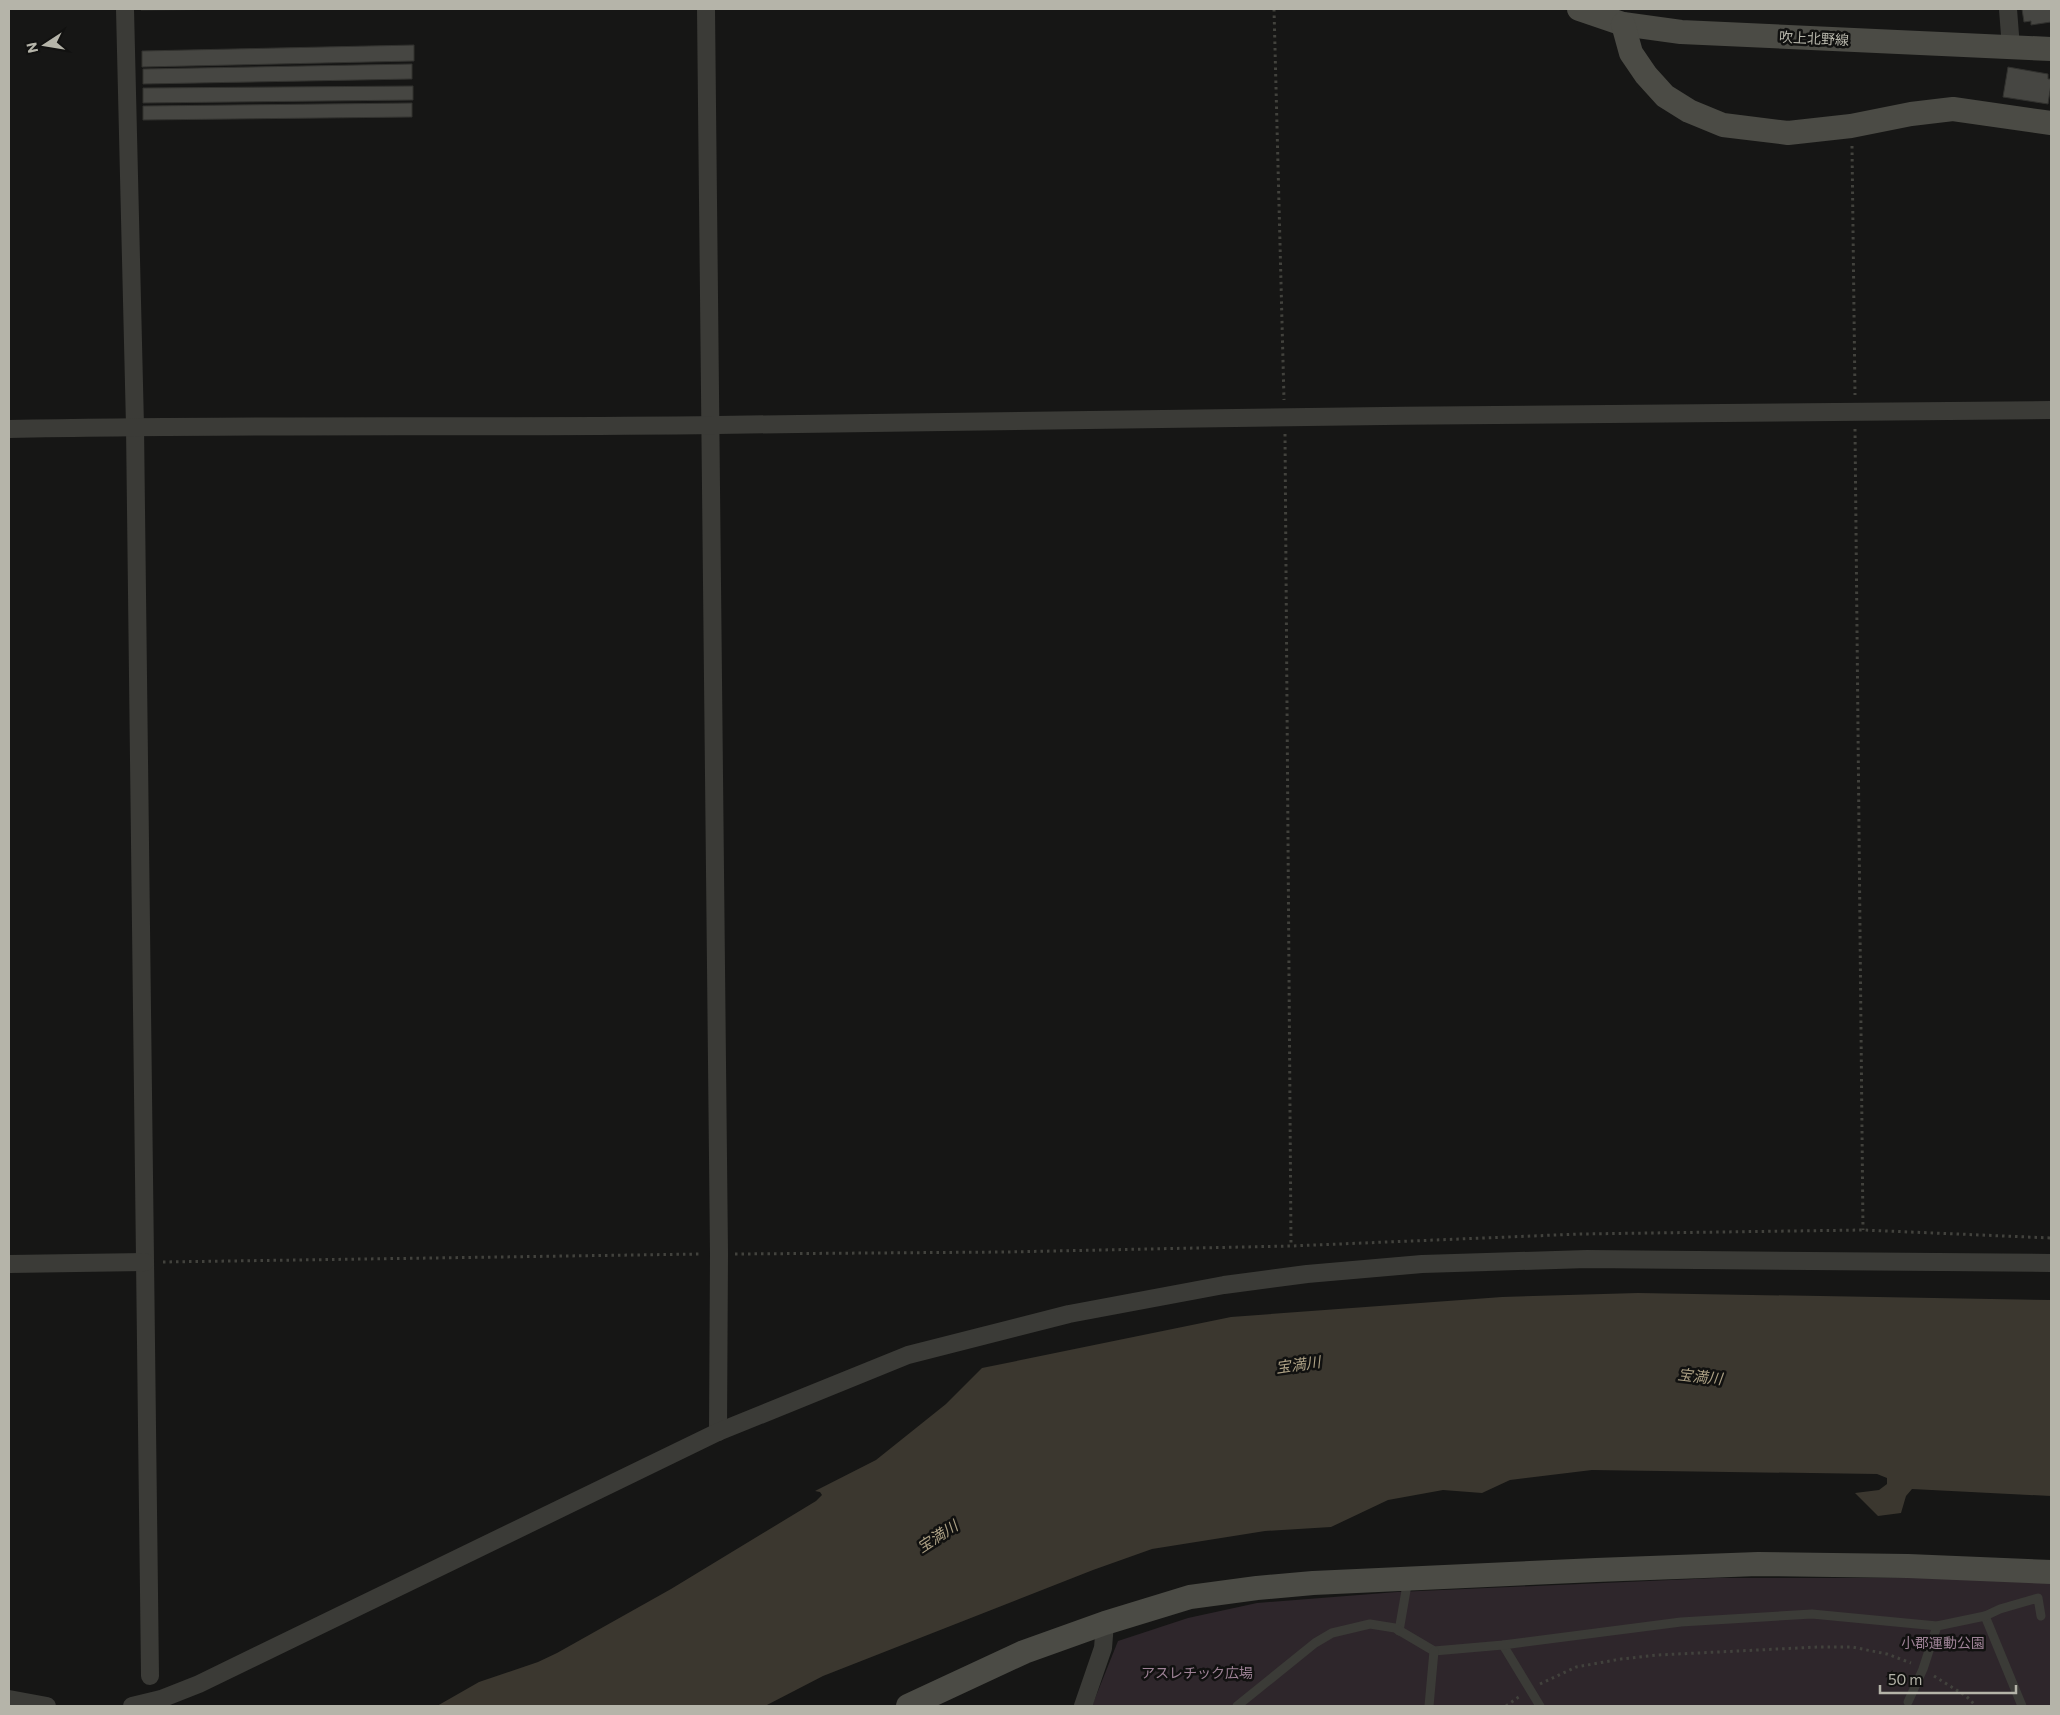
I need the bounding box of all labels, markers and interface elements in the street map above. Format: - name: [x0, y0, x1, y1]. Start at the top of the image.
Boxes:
- north arrow: [20, 20, 70, 70]
- street label: 吹上北野線: [1779, 28, 1849, 48]
- text: N: [22, 41, 41, 55]
- water label: 宝満川: [1274, 1352, 1324, 1376]
- water label: 宝満川: [1677, 1365, 1725, 1388]
- water label: 宝満川: [913, 1515, 962, 1556]
- park label: 小郡運動公園: [1901, 1634, 1985, 1651]
- scale bar: [1880, 1662, 2016, 1694]
- park label: アスレチック広場: [1141, 1664, 1253, 1681]
- text: 50 m: [1888, 1670, 1922, 1688]

